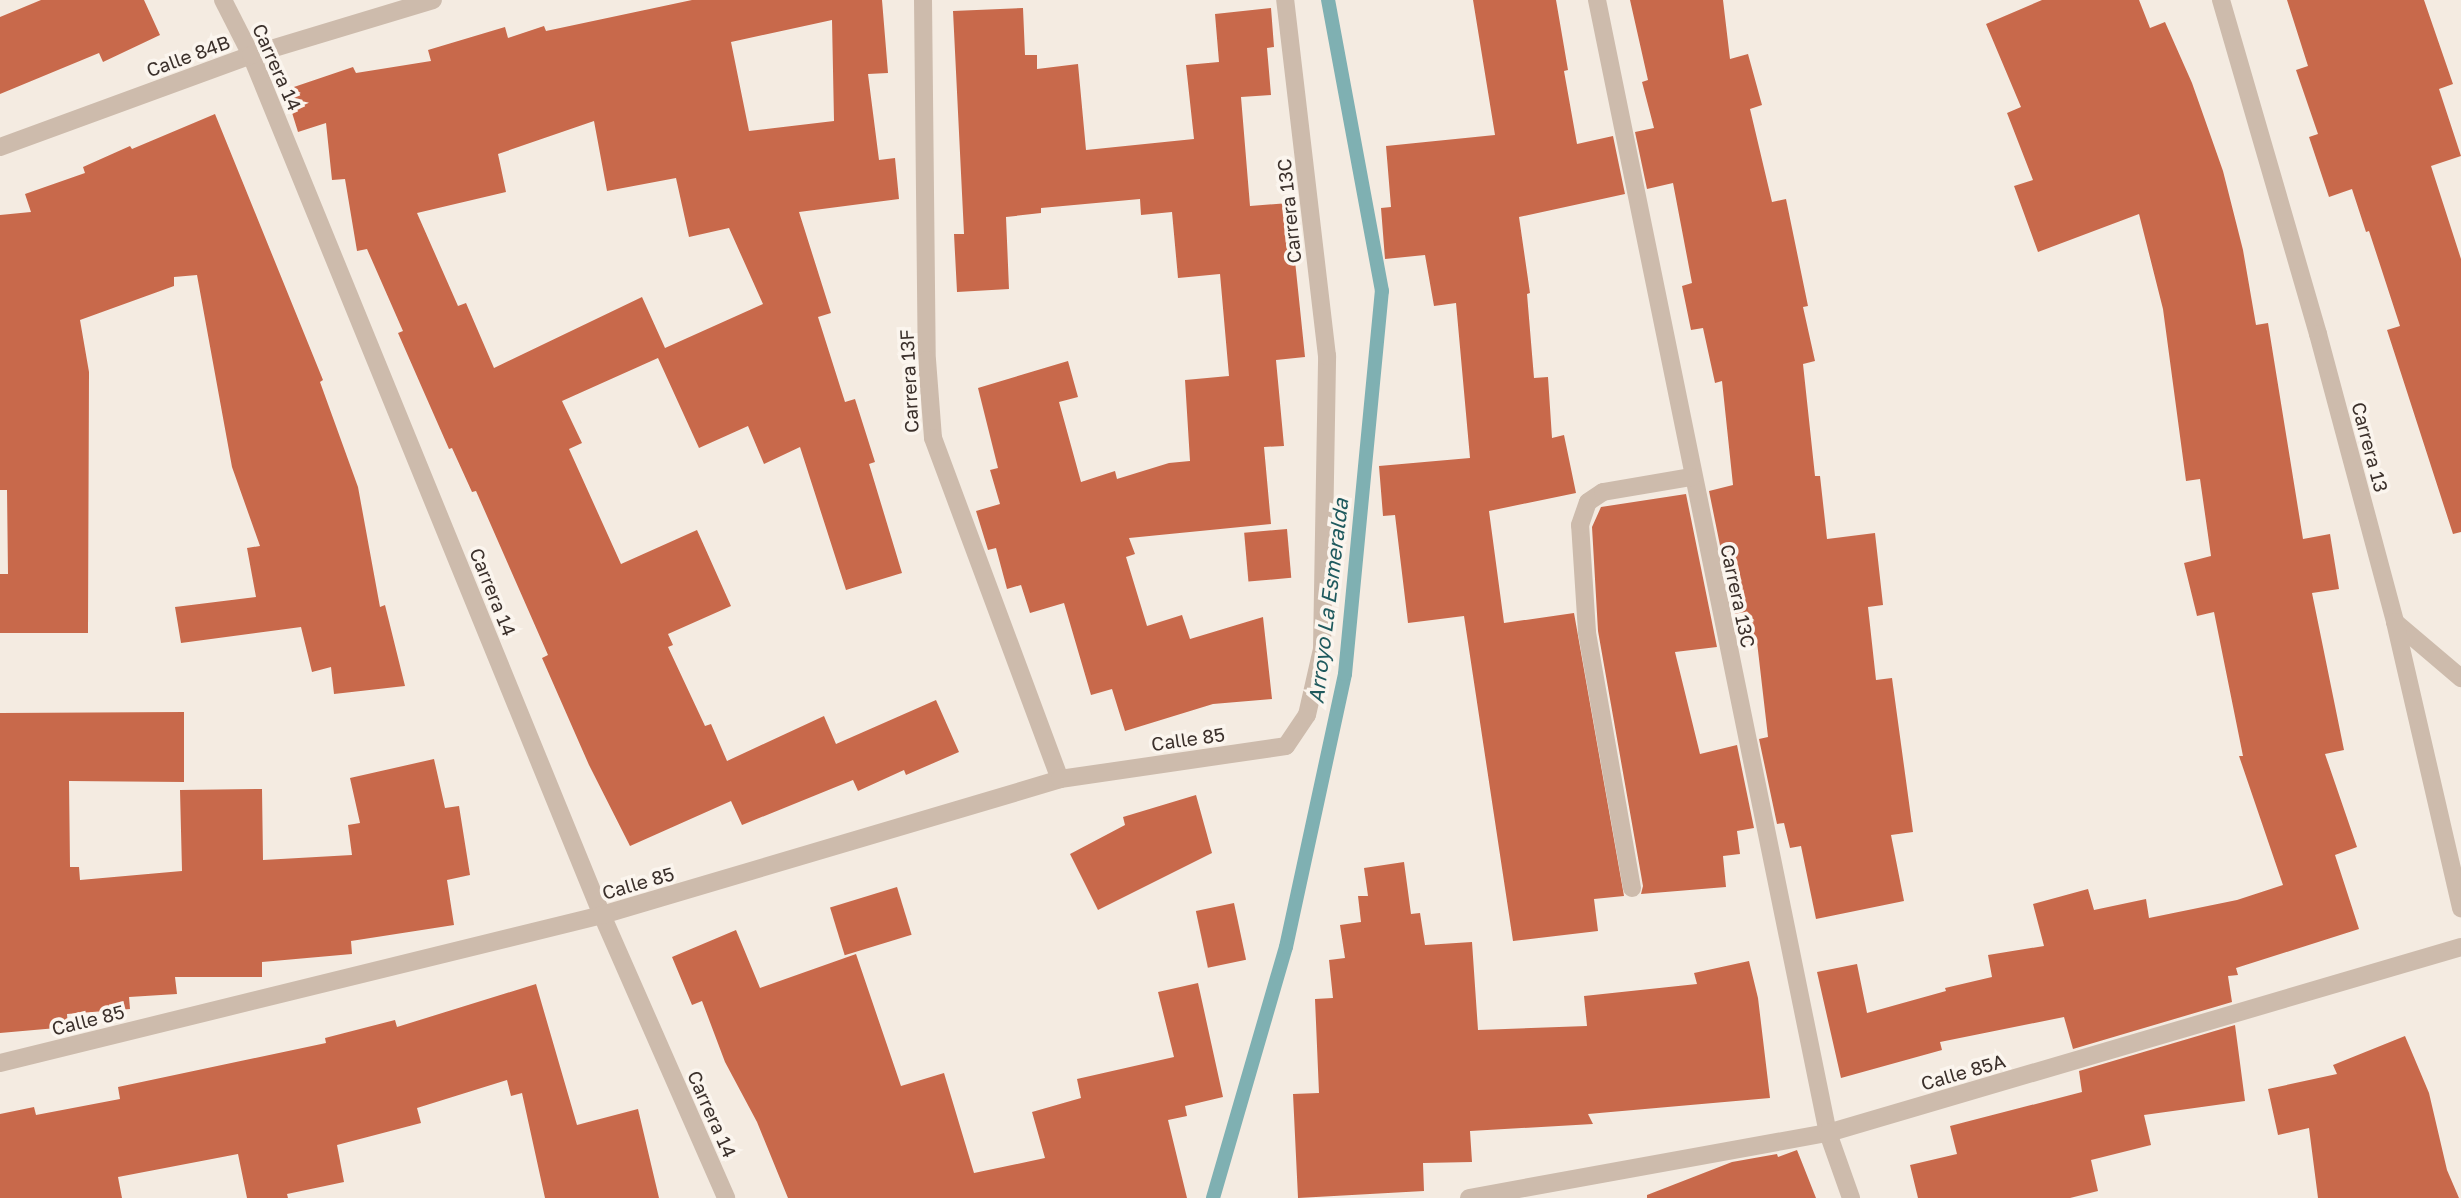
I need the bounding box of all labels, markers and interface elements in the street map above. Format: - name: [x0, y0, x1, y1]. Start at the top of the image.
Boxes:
- street label: Carrera 14: [248, 20, 306, 114]
- street label: Calle 84B: [143, 30, 233, 82]
- street label: Carrera 13C: [1272, 157, 1306, 265]
- street label: Carrera 13F: [895, 329, 923, 433]
- street label: Carrera 13: [2347, 399, 2393, 495]
- water label: Arroyo La Esmeralda: [1303, 497, 1353, 705]
- street label: Carrera 13C: [1716, 542, 1760, 650]
- street label: Carrera 14: [465, 545, 521, 639]
- street label: Calle 85: [1150, 723, 1226, 755]
- street label: Calle 85: [599, 862, 677, 904]
- street label: Calle 85: [49, 1000, 127, 1040]
- street label: Calle 85A: [1918, 1049, 2008, 1095]
- street label: Carrera 14: [683, 1067, 741, 1161]

